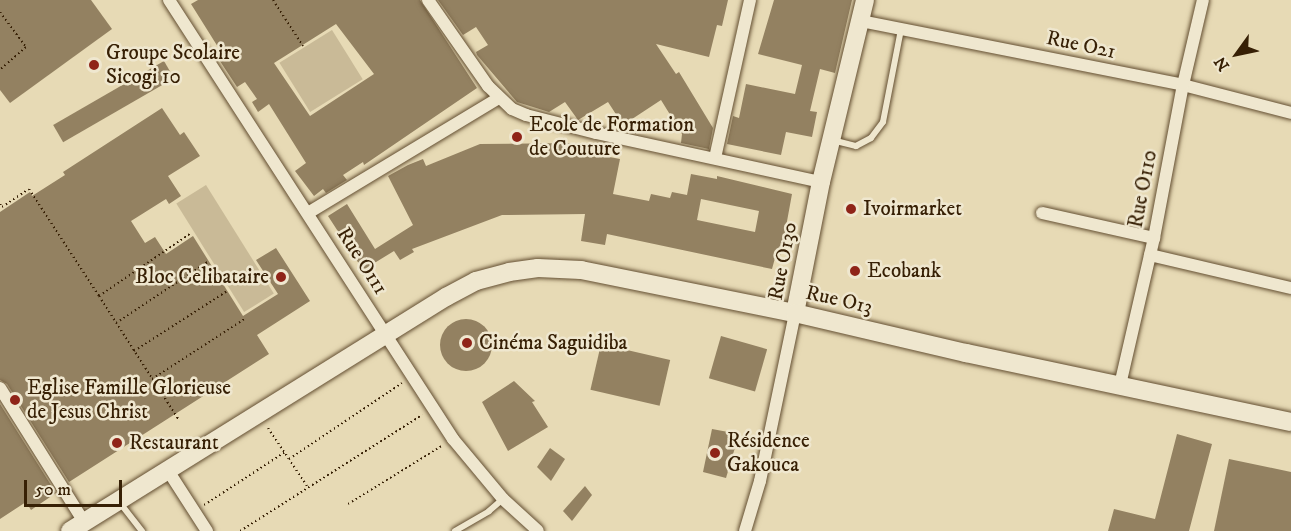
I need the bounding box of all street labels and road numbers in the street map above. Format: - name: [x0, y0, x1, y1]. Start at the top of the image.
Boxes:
- street label: Rue O21: [1044, 25, 1118, 65]
- street label: Rue O110: [1123, 148, 1163, 230]
- street label: Rue O130: [763, 220, 803, 302]
- street label: Rue O111: [331, 223, 393, 299]
- street label: Rue O13: [803, 280, 875, 320]

